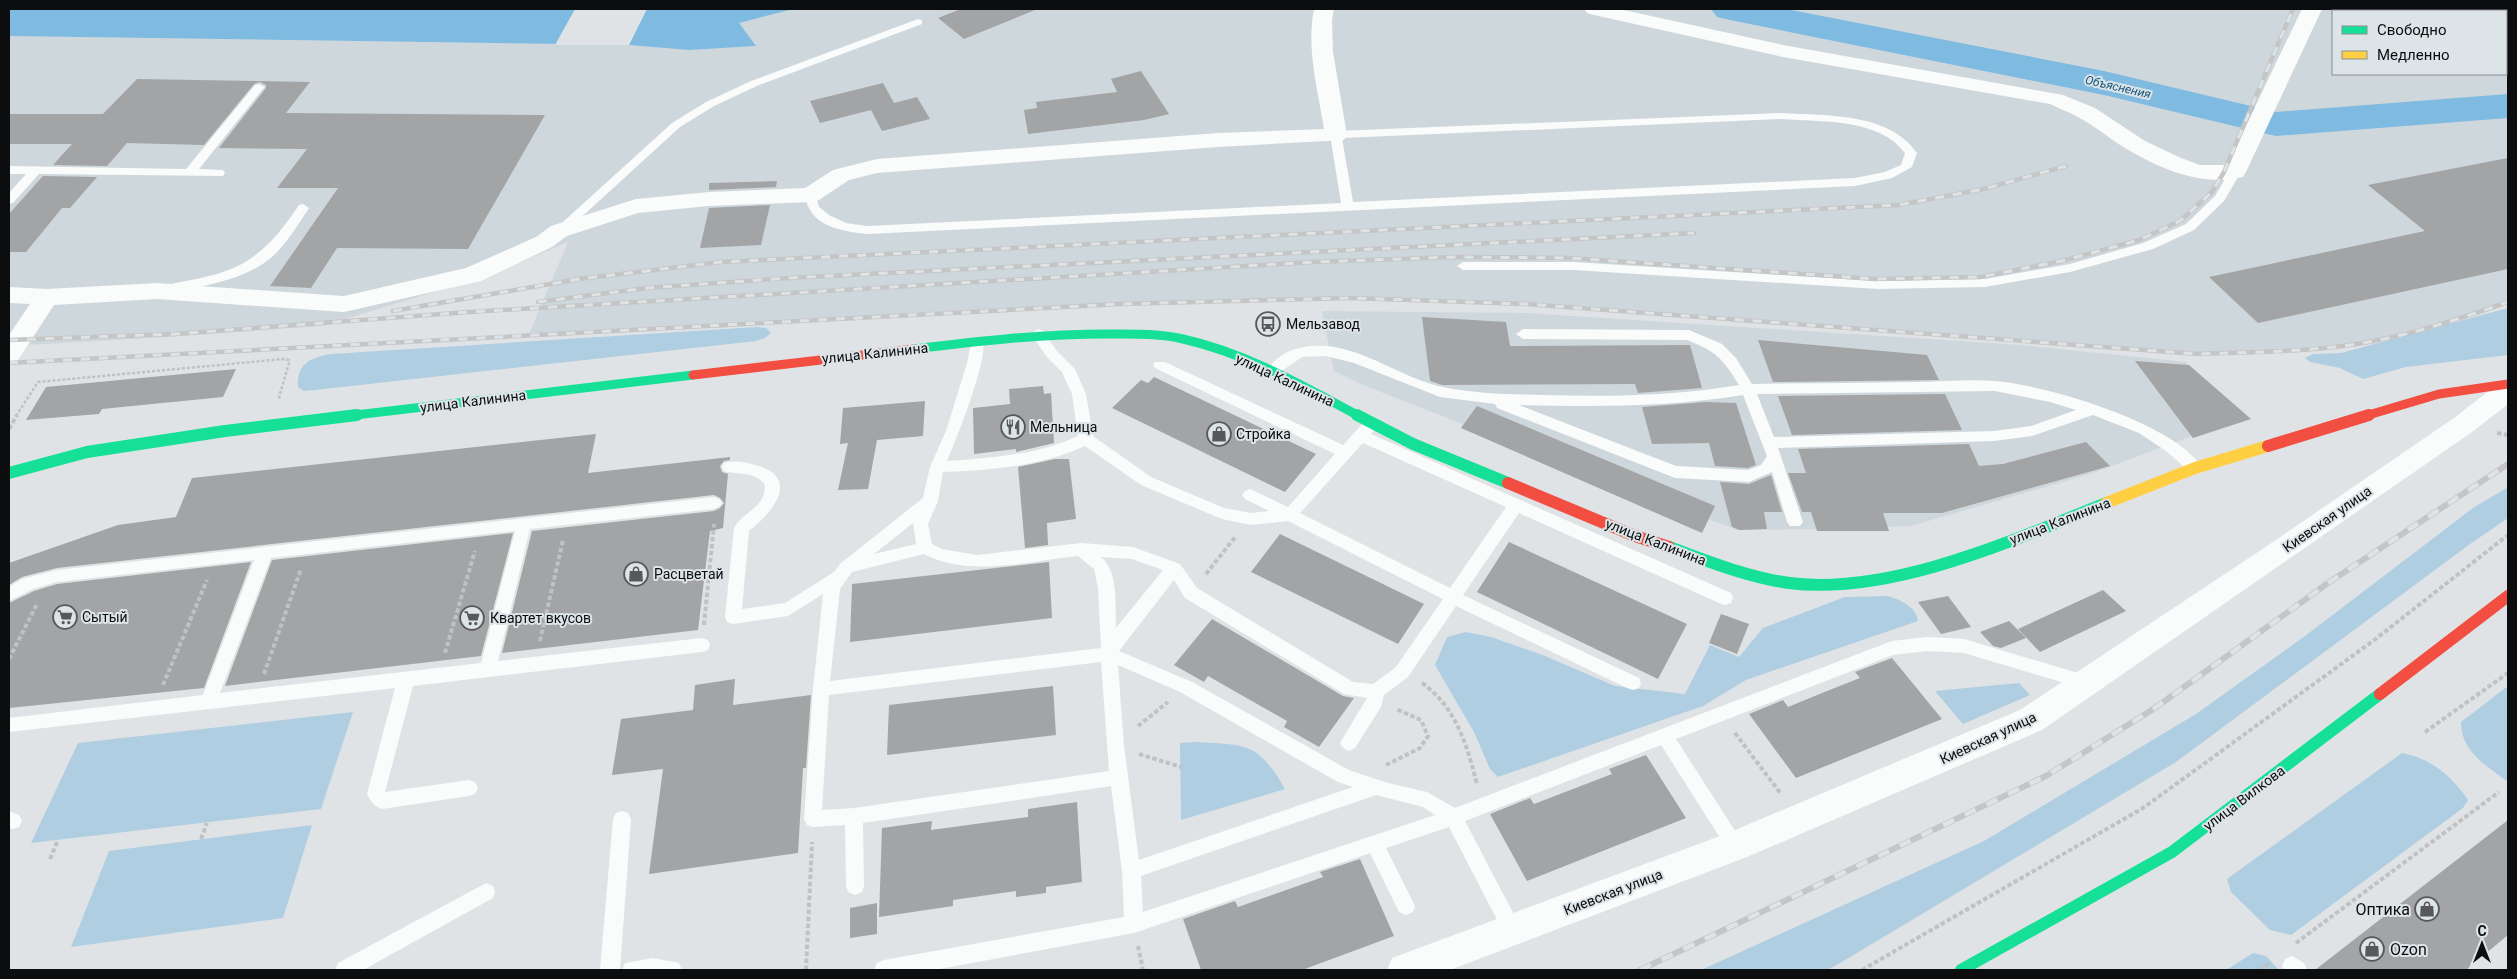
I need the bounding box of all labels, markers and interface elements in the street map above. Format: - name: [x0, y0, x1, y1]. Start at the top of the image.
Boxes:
- legend: [2332, 10, 2507, 75]
- text: Свободно: [2377, 21, 2446, 39]
- text: Медленно: [2377, 46, 2450, 64]
- water label: Объяснения: [2084, 73, 2152, 101]
- bus stop icon: Мельзавод: [1255, 311, 1281, 337]
- place label: Мельзавод: [1286, 316, 1361, 332]
- street label: улица Калинина: [821, 339, 929, 367]
- street label: улица Калинина: [1233, 350, 1337, 410]
- street label: улица Калинина: [419, 387, 527, 415]
- restaurant icon: Мельница: [1000, 414, 1026, 440]
- place label: Мельница: [1030, 419, 1097, 435]
- shop icon: Стройка: [1206, 421, 1232, 447]
- place label: Стройка: [1236, 426, 1291, 442]
- street label: Киевская улица: [2280, 482, 2374, 556]
- street label: улица Калинина: [2007, 494, 2113, 548]
- street label: улица Калинина: [1603, 515, 1709, 569]
- shop icon: Расцветай: [623, 561, 649, 587]
- place label: Расцветай: [654, 566, 724, 582]
- supermarket icon: Сытый: [52, 604, 78, 630]
- supermarket icon: Квартет вкусов: [459, 605, 485, 631]
- place label: Сытый: [82, 609, 128, 625]
- place label: Квартет вкусов: [490, 610, 591, 626]
- street label: Киевская улица: [1937, 709, 2039, 767]
- street label: улица Вилкова: [2200, 762, 2288, 834]
- street label: Киевская улица: [1561, 866, 1665, 918]
- shop icon: Оптика: [2414, 896, 2440, 922]
- place label: Оптика: [2355, 900, 2410, 919]
- north arrow: [2457, 919, 2507, 969]
- text: С: [2477, 923, 2487, 939]
- shop icon: Ozon: [2359, 936, 2385, 962]
- place label: Ozon: [2390, 940, 2427, 959]

